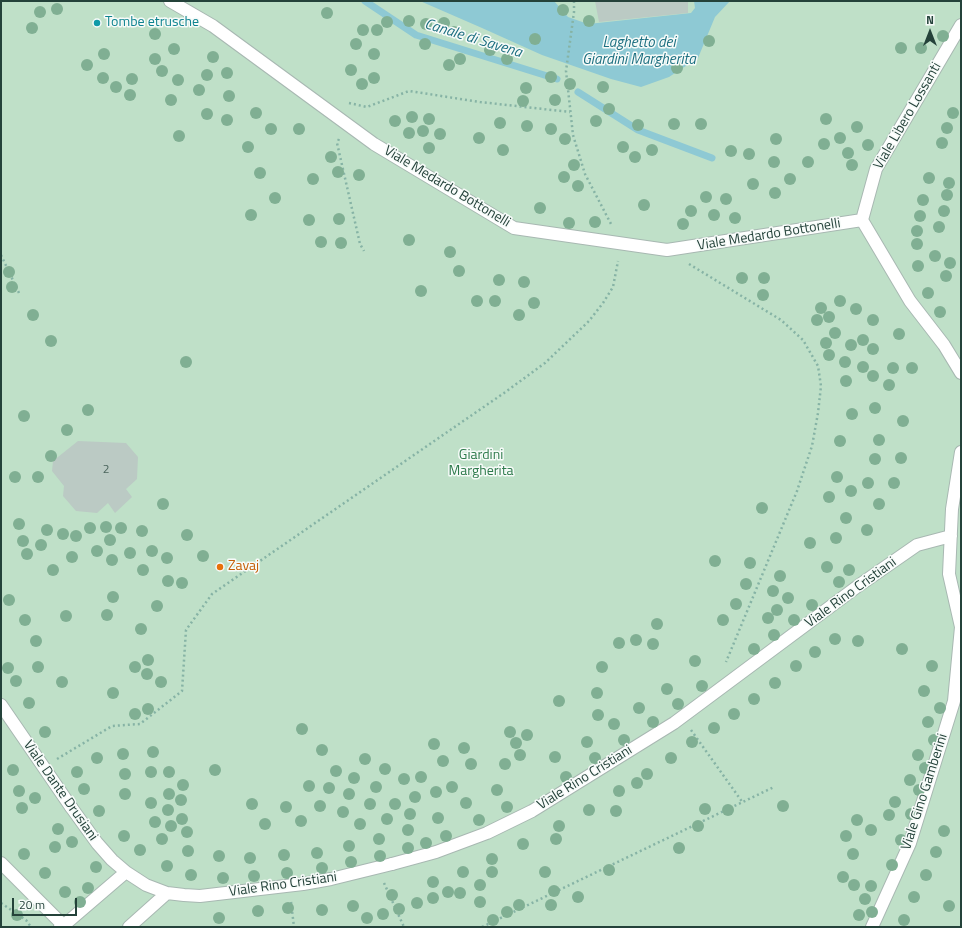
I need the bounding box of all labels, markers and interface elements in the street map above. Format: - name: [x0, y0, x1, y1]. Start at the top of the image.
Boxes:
- north arrow: [910, 12, 950, 52]
- text: N: [926, 12, 934, 28]
- place label: Tombe etrusche: [105, 15, 199, 31]
- water label: Canale di Savena: [422, 16, 524, 62]
- marker: Tombe etrusche: [92, 18, 102, 28]
- water label: Laghetto dei Giardini Margherita: [582, 34, 696, 69]
- street label: Viale Libero Lossanti: [871, 60, 945, 172]
- street label: Viale Medardo Bottonelli: [381, 143, 513, 231]
- street label: Viale Medardo Bottonelli: [696, 215, 842, 255]
- park label: Giardini Margherita: [448, 448, 514, 480]
- house number: 2: [103, 463, 109, 477]
- street label: Viale Rino Cristiani: [802, 554, 900, 632]
- place label: Zavaj: [228, 559, 259, 575]
- marker: Zavaj: [215, 562, 225, 572]
- street label: Viale Gino Gamberini: [898, 732, 952, 852]
- street label: Viale Dante Drusiani: [19, 738, 101, 844]
- street label: Viale Rino Cristiani: [534, 742, 636, 814]
- street label: Viale Rino Cristiani: [228, 869, 338, 901]
- scale bar: [14, 890, 79, 916]
- text: 20 m: [19, 895, 45, 914]

